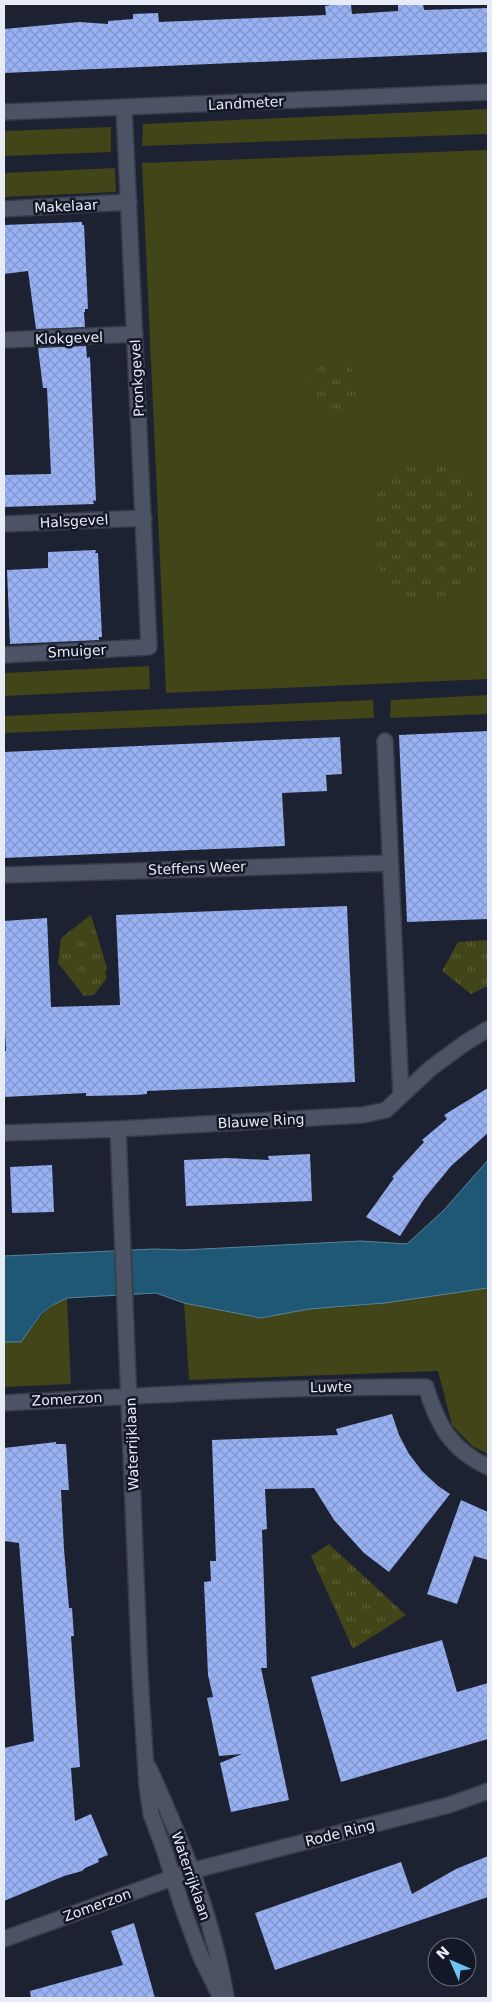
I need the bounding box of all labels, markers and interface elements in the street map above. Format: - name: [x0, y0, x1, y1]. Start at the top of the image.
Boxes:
- street label: Landmeter: [208, 93, 285, 113]
- street label: Makelaar: [34, 196, 98, 216]
- street label: Klokgevel: [35, 329, 103, 347]
- street label: Pronkgevel: [127, 339, 147, 417]
- street label: Halsgevel: [39, 511, 109, 531]
- street label: Smuiger: [47, 641, 107, 661]
- street label: Steffens Weer: [148, 858, 246, 878]
- street label: Blauwe Ring: [217, 1111, 305, 1131]
- street label: Luwte: [310, 1379, 352, 1395]
- street label: Zomerzon: [31, 1389, 103, 1409]
- street label: Waterrijklaan: [122, 1397, 142, 1491]
- street label: Rode Ring: [304, 1817, 376, 1849]
- street label: Waterrijklaan: [168, 1830, 214, 1922]
- street label: Zomerzon: [61, 1885, 133, 1925]
- north arrow: [427, 1937, 477, 1987]
- text: N: [433, 1943, 453, 1963]

